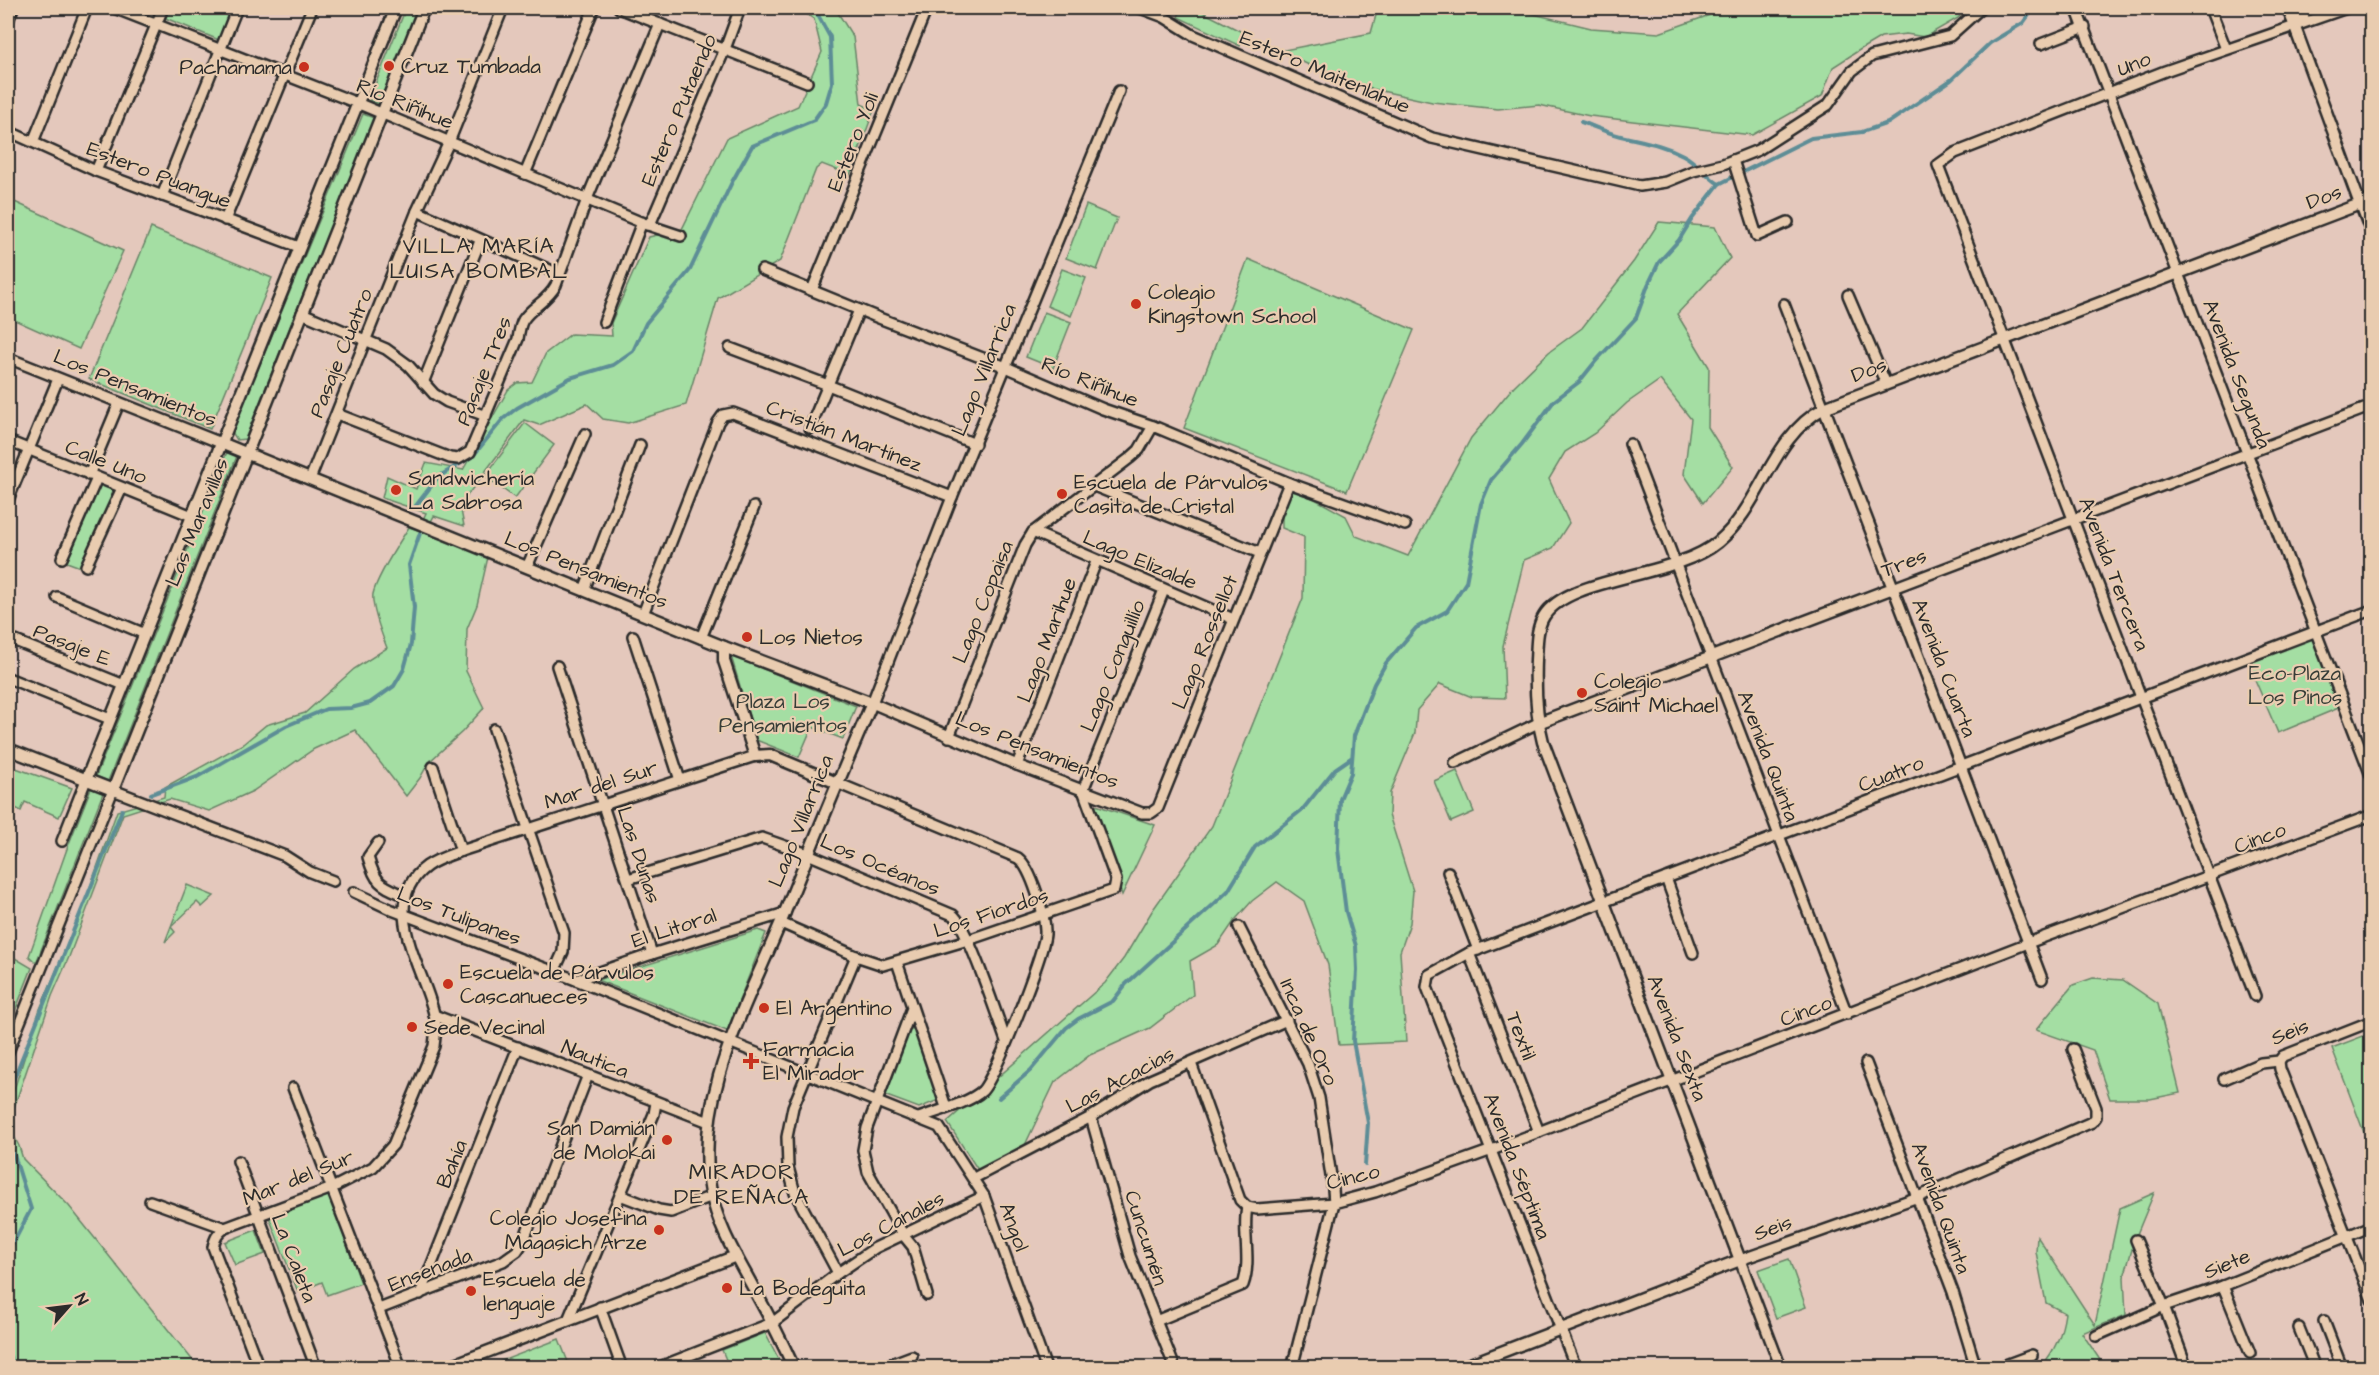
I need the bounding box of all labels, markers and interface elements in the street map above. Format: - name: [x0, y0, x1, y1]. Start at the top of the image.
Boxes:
- street label: Estero Maitenlahue: [1235, 23, 1415, 121]
- street label: Estero Putaendo: [634, 29, 724, 190]
- street label: Uno: [2113, 44, 2155, 84]
- place label: Cruz Tumbada: [401, 52, 541, 81]
- place label: Pachamama: [179, 53, 292, 82]
- marker: Cruz Tumbada: [382, 59, 396, 73]
- marker: Pachamama: [297, 60, 311, 74]
- street label: Río Riñihue: [352, 71, 458, 137]
- street label: Estero Yoli: [820, 88, 886, 196]
- street label: Estero Puangue: [82, 134, 235, 218]
- street label: Dos: [2302, 177, 2346, 217]
- district label: VILLA MARÍA LUISA BOMBAL: [389, 231, 569, 287]
- place label: Colegio Kingstown School: [1148, 278, 1316, 333]
- street label: Pasaje Cuatro: [302, 284, 380, 422]
- street label: Avenida Segunda: [2193, 295, 2279, 454]
- marker: Colegio Kingstown School: [1129, 297, 1143, 311]
- street label: Lago Villarrica: [944, 299, 1026, 441]
- street label: Pasaje Tres: [449, 312, 519, 430]
- street label: Los Pensamientos: [49, 342, 221, 434]
- street label: Río Riñihue: [1037, 349, 1143, 415]
- street label: Dos: [1847, 350, 1891, 390]
- street label: Cristián Martínez: [762, 393, 927, 479]
- street label: Calle Uno: [61, 432, 151, 492]
- street label: Las Maravillas: [158, 453, 236, 591]
- place label: Sandwichería La Sabrosa: [408, 464, 534, 517]
- place label: Escuela de Párvulos Casita de Cristal: [1074, 468, 1268, 521]
- marker: Sandwichería La Sabrosa: [389, 483, 403, 497]
- marker: Escuela de Párvulos Casita de Cristal: [1055, 487, 1069, 501]
- street label: Avenida Tercera: [2071, 493, 2157, 655]
- street label: Lago Elizalde: [1078, 523, 1202, 599]
- street label: Los Pensamientos: [500, 524, 672, 616]
- street label: Lago Copaisa: [945, 536, 1023, 668]
- street label: Tres: [1877, 541, 1931, 585]
- street label: Lago Rossellot: [1165, 570, 1247, 714]
- street label: Lago Marihue: [1010, 573, 1086, 707]
- street label: Avenida Cuarta: [1904, 595, 1984, 742]
- street label: Lago Conguillío: [1073, 596, 1155, 737]
- street label: Pasaje E: [29, 616, 116, 674]
- place label: Los Nietos: [759, 623, 863, 652]
- marker: Los Nietos: [740, 630, 754, 644]
- park label: Eco-Plaza Los Pinos: [2248, 659, 2342, 712]
- place label: Colegio Saint Michael: [1594, 667, 1718, 720]
- marker: Colegio Saint Michael: [1575, 686, 1589, 700]
- park label: Plaza Los Pensamientos: [719, 687, 847, 740]
- street label: Avenida Quinta: [1730, 687, 1806, 826]
- street label: Los Pensamientos: [951, 704, 1123, 796]
- street label: Cuatro: [1854, 748, 1928, 800]
- street label: Lago Villarrica: [761, 750, 843, 892]
- street label: Mar del Sur: [541, 753, 662, 817]
- street label: Las Dunas: [610, 803, 668, 907]
- street label: Cinco: [2230, 815, 2290, 861]
- street label: Los Océanos: [816, 827, 944, 903]
- street label: Los Tulipanes: [393, 879, 525, 954]
- street label: Los Fiordos: [930, 881, 1052, 945]
- street label: El Litoral: [628, 901, 720, 955]
- place label: Escuela de Párvulos Cascanueces: [460, 958, 654, 1011]
- street label: Avenida Sexta: [1640, 971, 1715, 1106]
- street label: Inca de Oro: [1273, 974, 1346, 1090]
- marker: Escuela de Párvulos Cascanueces: [441, 977, 455, 991]
- street label: Cinco: [1776, 988, 1836, 1034]
- place label: El Argentino: [776, 994, 892, 1025]
- marker: El Argentino: [757, 1001, 771, 1015]
- street label: Textil: [1499, 1008, 1543, 1064]
- street label: Seis: [2267, 1011, 2313, 1053]
- place label: Sede Vecinal: [424, 1013, 545, 1042]
- marker: Sede Vecinal: [405, 1020, 419, 1034]
- street label: Nautica: [557, 1032, 633, 1086]
- place label: Farmacia El Mirador: [763, 1035, 865, 1088]
- street label: Las Acacias: [1061, 1039, 1179, 1121]
- marker: Farmacia El Mirador: [744, 1054, 758, 1068]
- street label: Avenida Séptima: [1475, 1089, 1558, 1244]
- place label: San Damián de Molokai: [547, 1114, 655, 1167]
- marker: San Damián de Molokai: [660, 1133, 674, 1147]
- street label: Bahía: [429, 1135, 475, 1193]
- street label: Avenida Quinta: [1904, 1138, 1978, 1278]
- street label: Mar del Sur: [238, 1142, 358, 1213]
- street label: Cinco: [1323, 1156, 1383, 1198]
- district label: MIRADOR DE REÑACA: [674, 1157, 810, 1213]
- street label: Los Canales: [832, 1184, 950, 1264]
- street label: Cuncumén: [1117, 1187, 1175, 1289]
- street label: Angol: [990, 1199, 1036, 1256]
- place label: Colegio Josefina Magasich Arze: [490, 1204, 647, 1259]
- street label: Seis: [1750, 1208, 1796, 1248]
- street label: La Caleta: [264, 1209, 324, 1307]
- marker: Colegio Josefina Magasich Arze: [652, 1223, 666, 1237]
- street label: Ensenada: [384, 1241, 476, 1299]
- street label: Siete: [2199, 1242, 2255, 1286]
- place label: Escuela de lenguaje: [483, 1265, 586, 1320]
- place label: La Bodeguita: [739, 1274, 866, 1305]
- north arrow: [39, 1276, 99, 1336]
- marker: La Bodeguita: [720, 1281, 734, 1295]
- marker: Escuela de lenguaje: [464, 1284, 478, 1298]
- text: N: [69, 1290, 93, 1309]

